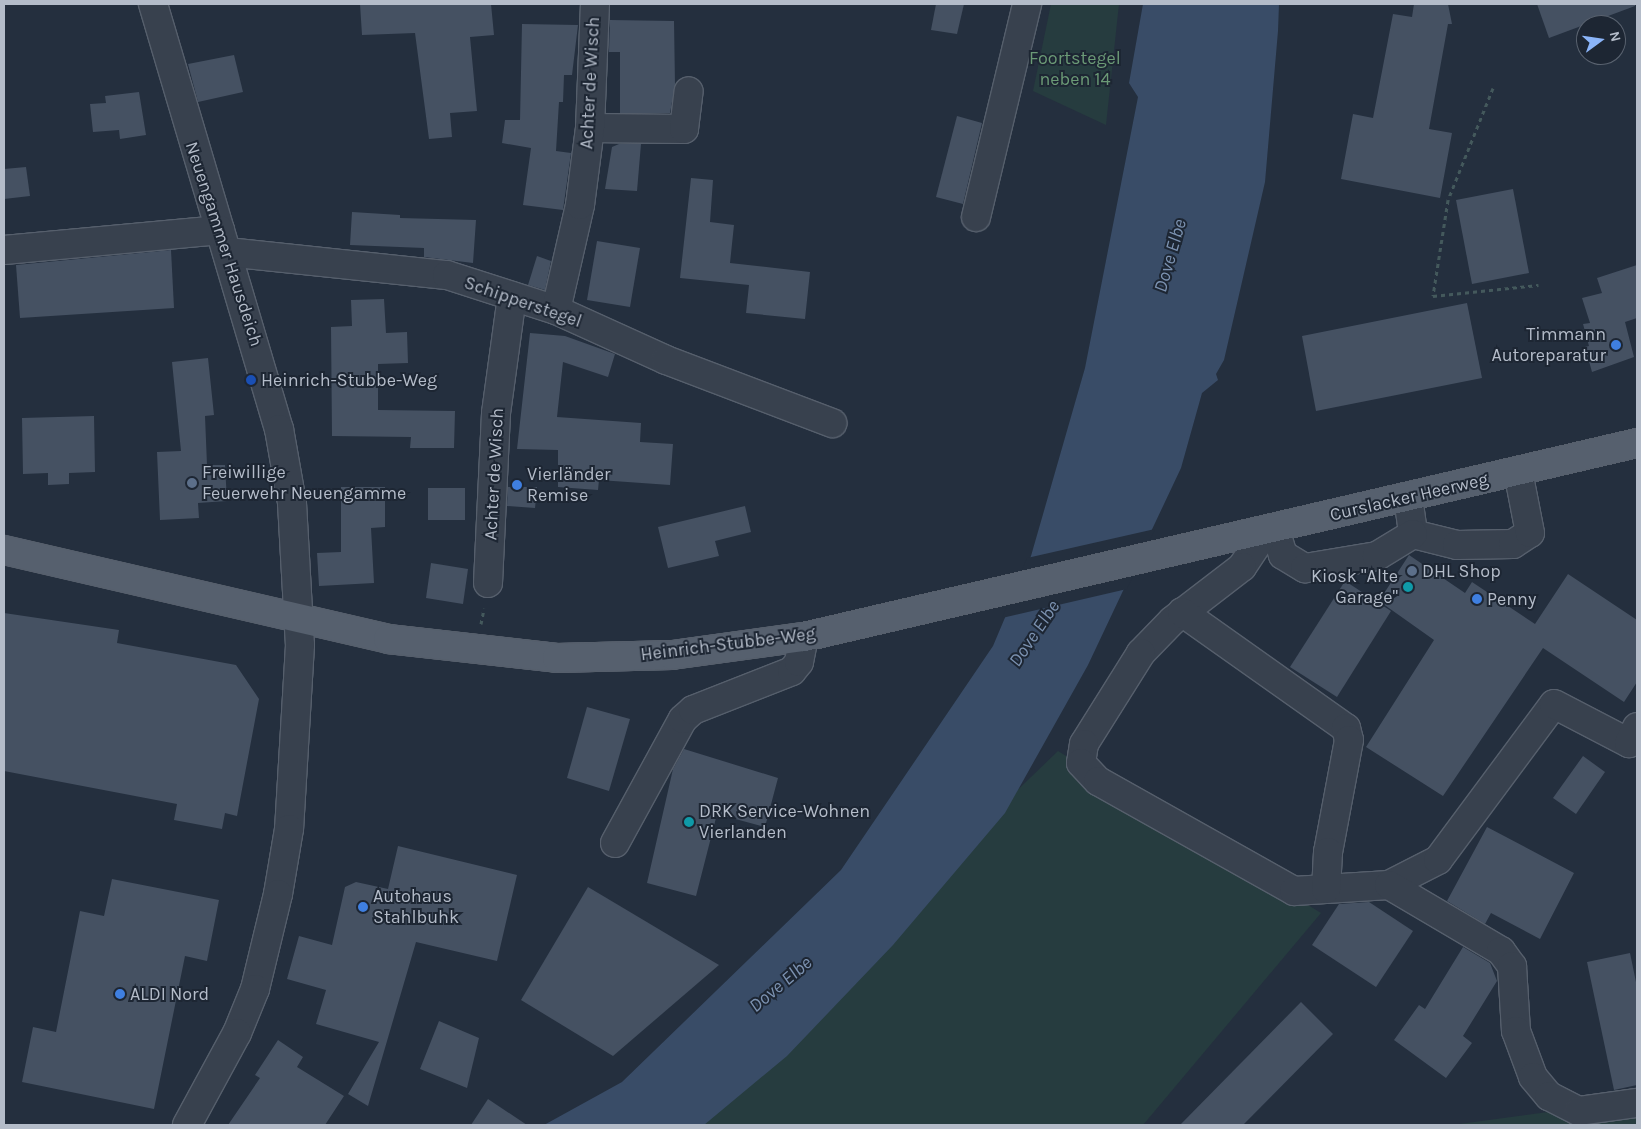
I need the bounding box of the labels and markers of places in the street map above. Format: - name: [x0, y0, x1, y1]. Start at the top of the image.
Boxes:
- place label: Timmann Autoreparatur: [1491, 324, 1606, 366]
- marker: Timmann Autoreparatur: [1610, 339, 1622, 351]
- place label: Heinrich-Stubbe-Weg: [261, 369, 437, 391]
- marker: Heinrich-Stubbe-Weg: [245, 374, 257, 386]
- place label: Freiwillige Feuerwehr Neuengamme: [202, 462, 406, 504]
- place label: Vierländer Remise: [527, 464, 610, 506]
- marker: Freiwillige Feuerwehr Neuengamme: [186, 477, 198, 489]
- marker: Vierländer Remise: [511, 479, 523, 491]
- place label: DHL Shop: [1422, 560, 1501, 582]
- marker: DHL Shop: [1406, 565, 1418, 577]
- place label: Kiosk "Alte Garage": [1311, 566, 1398, 608]
- marker: Kiosk "Alte Garage": [1402, 581, 1414, 593]
- place label: Penny: [1487, 588, 1536, 610]
- marker: Penny: [1471, 593, 1483, 605]
- place label: DRK Service-Wohnen Vierlanden: [699, 801, 870, 844]
- marker: DRK Service-Wohnen Vierlanden: [683, 816, 695, 828]
- place label: Autohaus Stahlbuhk: [373, 886, 459, 929]
- marker: Autohaus Stahlbuhk: [357, 901, 369, 913]
- place label: ALDI Nord: [130, 983, 209, 1005]
- marker: ALDI Nord: [114, 988, 126, 1000]

